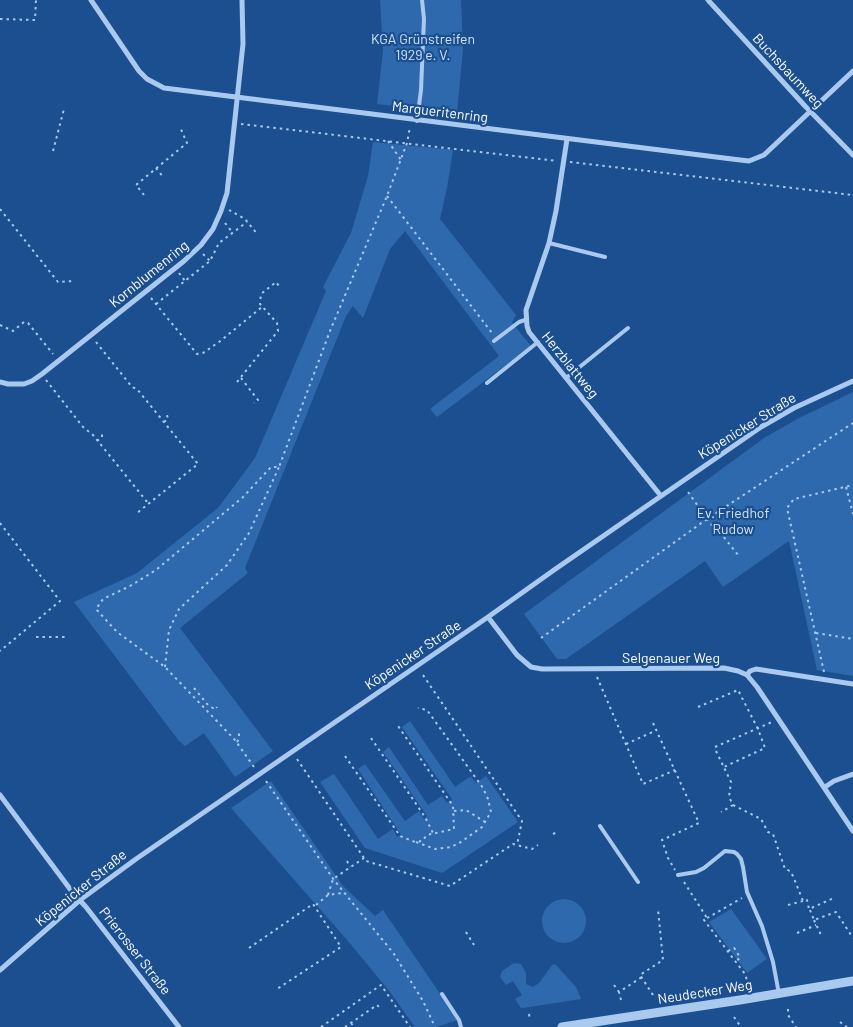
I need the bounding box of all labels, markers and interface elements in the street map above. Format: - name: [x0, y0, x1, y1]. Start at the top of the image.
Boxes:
- street label: Buchsbaumweg: [749, 30, 827, 112]
- park label: KGA Grünstreifen 1929 e. V.: [371, 31, 475, 64]
- street label: Margueritenring: [391, 98, 489, 126]
- street label: Kornblumenring: [106, 237, 192, 311]
- street label: Herzblattweg: [538, 328, 602, 402]
- street label: Köpenicker Straße: [695, 389, 799, 463]
- park label: Ev. Friedhof Rudow: [697, 505, 769, 538]
- street label: Köpenicker Straße: [362, 617, 464, 693]
- street label: Selgenauer Weg: [622, 650, 720, 666]
- street label: Köpenicker Straße: [32, 846, 130, 930]
- street label: Prierosser Straße: [96, 904, 174, 998]
- street label: Neudecker Weg: [657, 976, 753, 1008]

